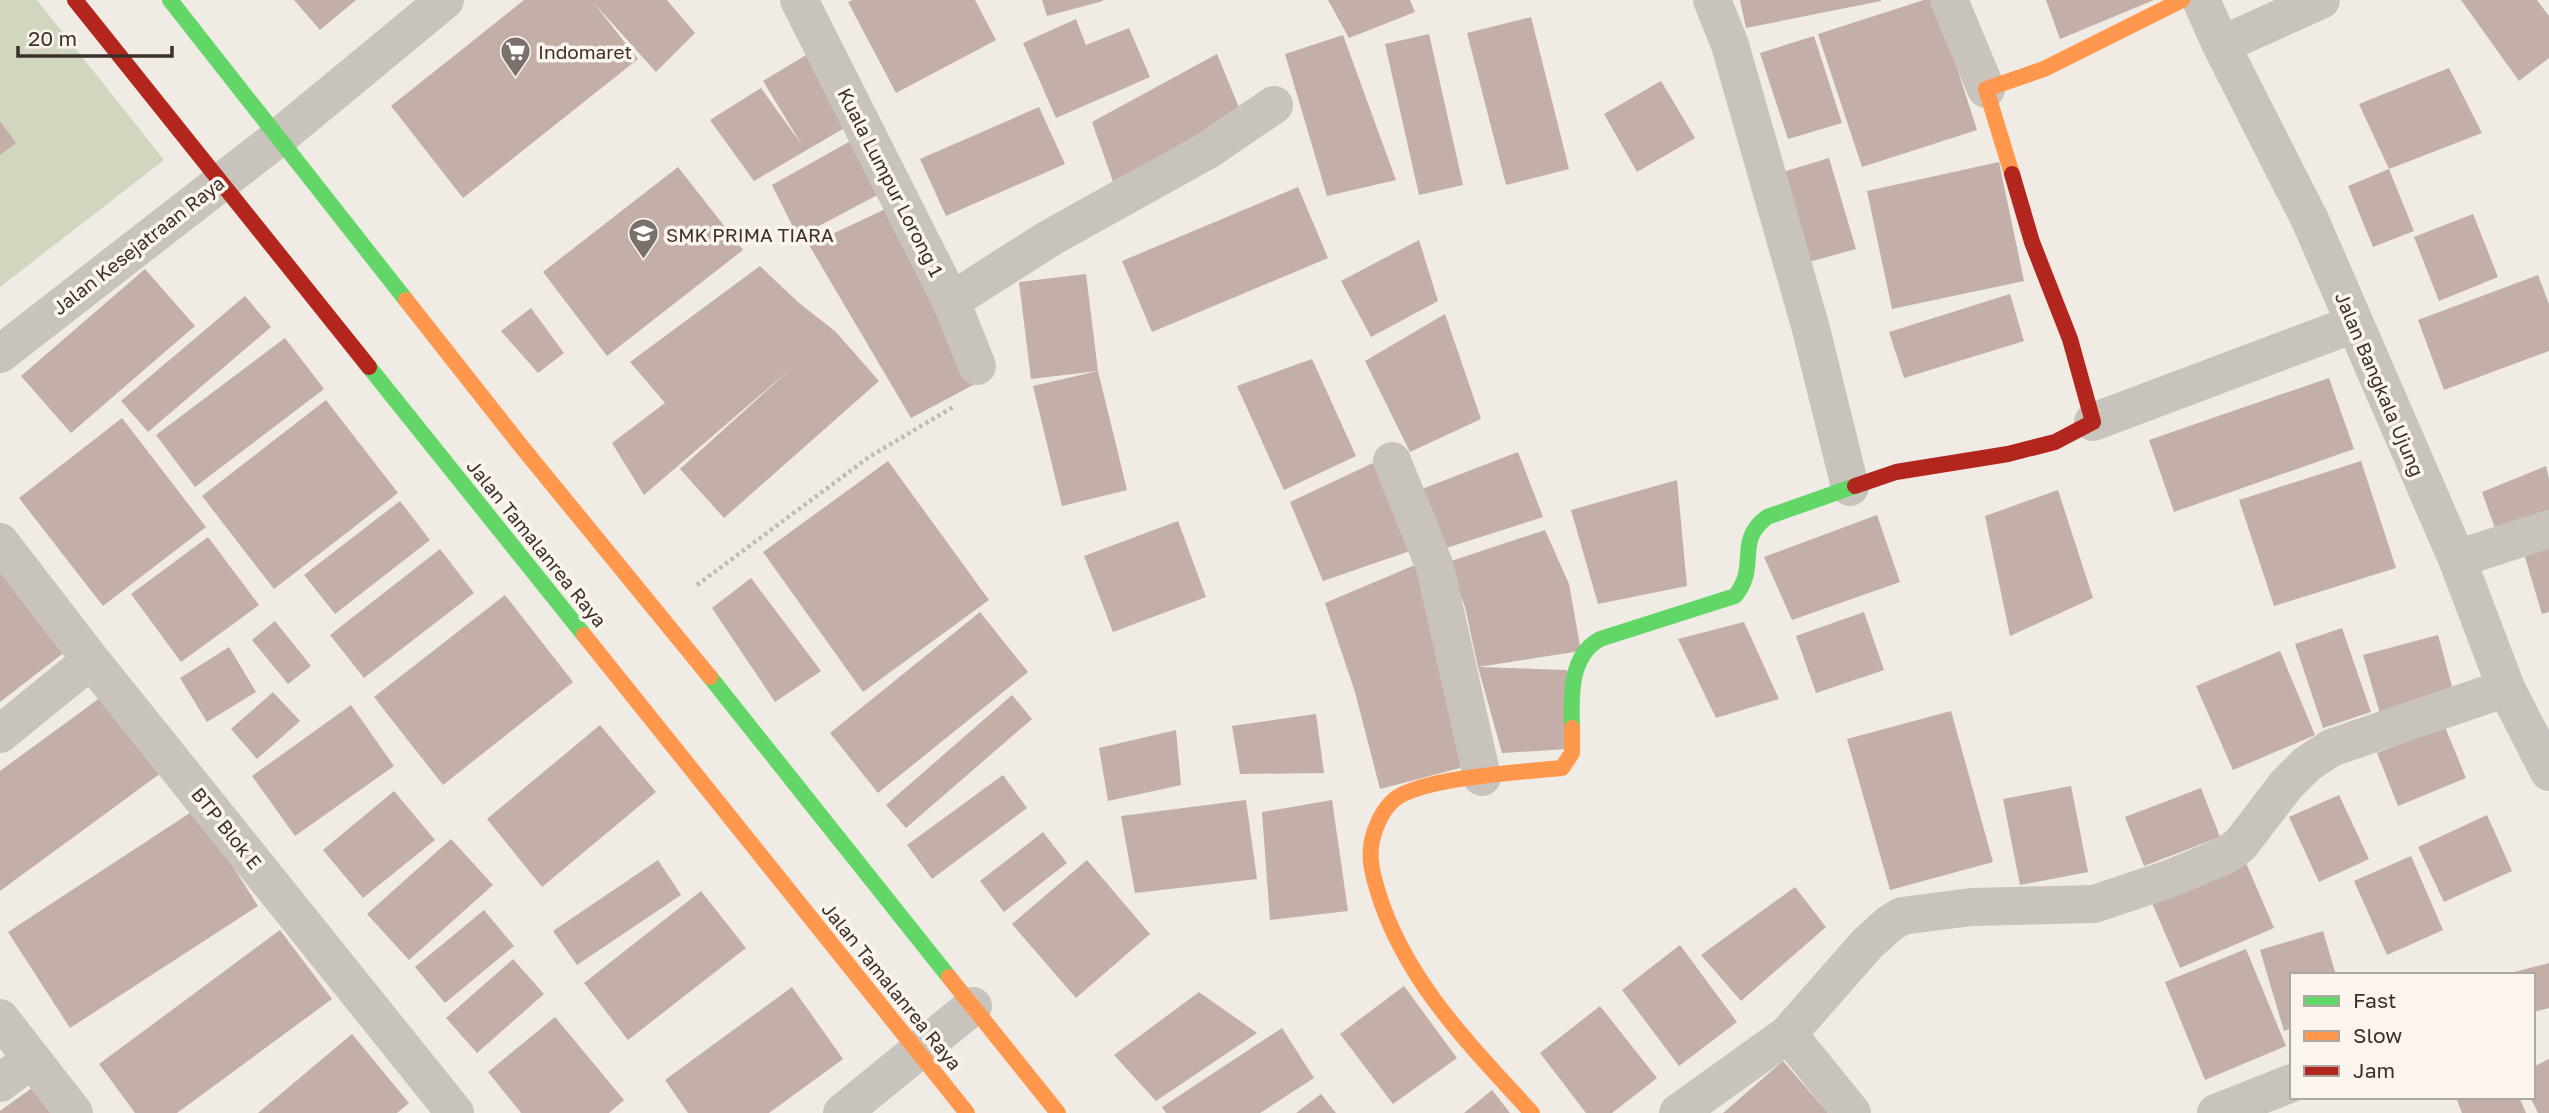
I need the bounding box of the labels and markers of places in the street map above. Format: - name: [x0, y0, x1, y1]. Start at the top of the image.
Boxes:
- supermarket icon: Indomaret: [498, 34, 532, 78]
- place label: Indomaret: [538, 40, 632, 63]
- school or university icon: SMK PRIMA TIARA: [626, 217, 660, 261]
- place label: SMK PRIMA TIARA: [666, 223, 834, 246]

